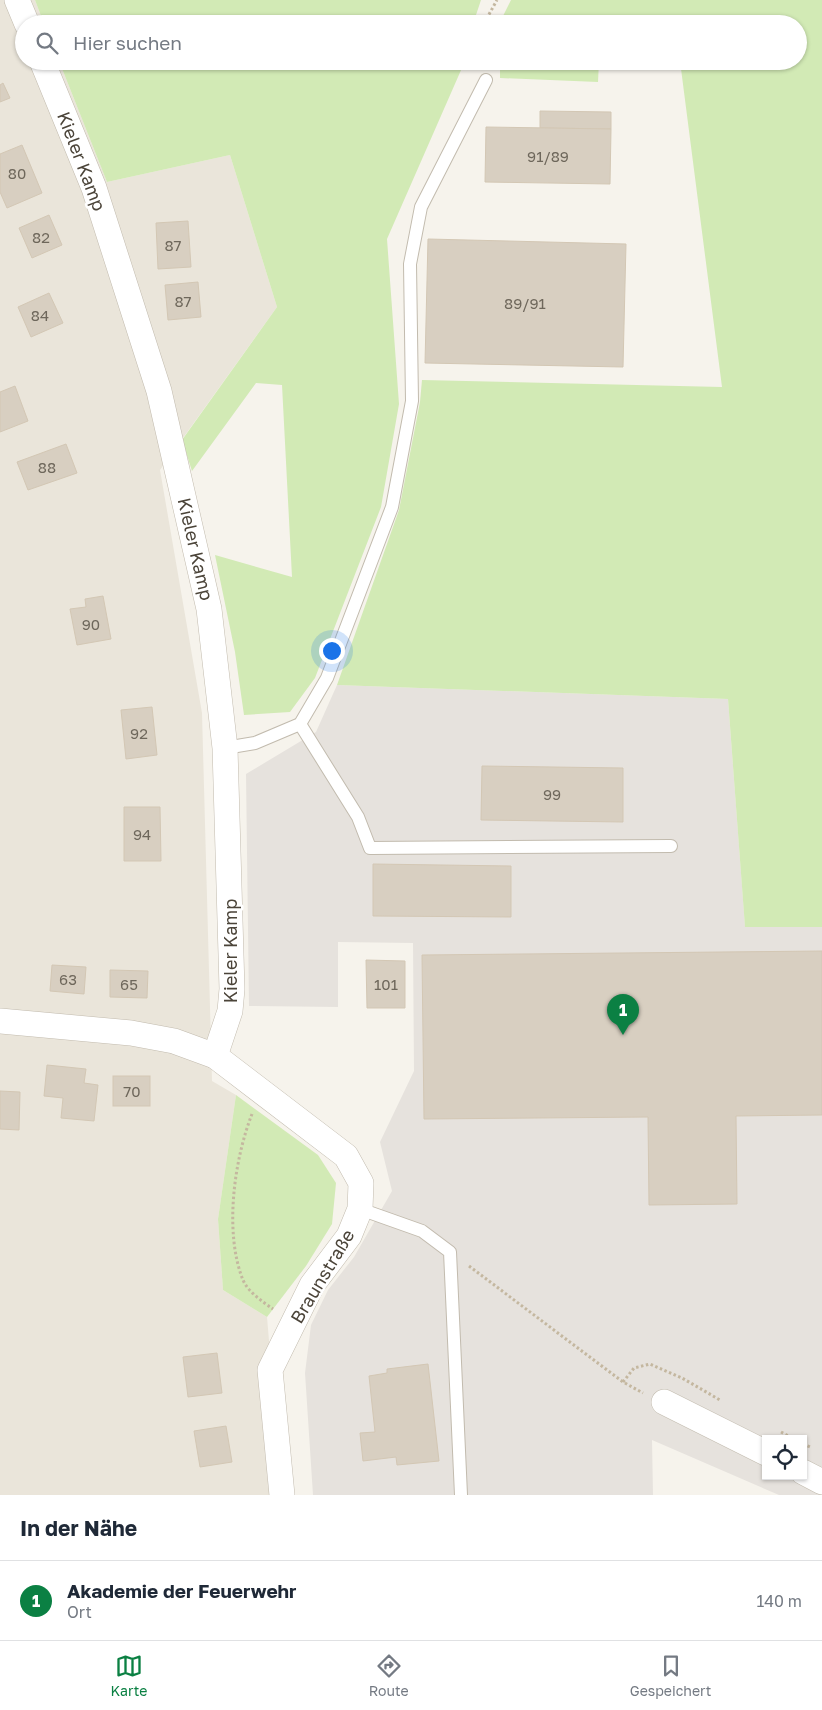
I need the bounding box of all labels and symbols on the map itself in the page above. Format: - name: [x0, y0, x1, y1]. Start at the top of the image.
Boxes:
- street label: Kieler Kamp: [53, 108, 111, 214]
- house number: 91/89: [527, 147, 569, 165]
- house number: 80: [8, 164, 26, 182]
- house number: 82: [32, 228, 50, 246]
- house number: 87: [164, 236, 182, 254]
- house number: 87: [174, 292, 192, 310]
- house number: 89/91: [504, 294, 546, 312]
- house number: 84: [31, 306, 49, 324]
- house number: 88: [38, 458, 56, 476]
- street label: Kieler Kamp: [174, 496, 218, 602]
- house number: 90: [82, 615, 100, 633]
- your location: [319, 638, 345, 664]
- house number: 92: [130, 724, 148, 742]
- house number: 99: [543, 785, 561, 803]
- house number: 94: [133, 825, 151, 843]
- street label: Kieler Kamp: [219, 899, 241, 1003]
- house number: 63: [59, 970, 77, 988]
- house number: 65: [120, 975, 138, 993]
- house number: 101: [374, 975, 398, 993]
- pin: 1: [607, 994, 639, 1035]
- house number: 70: [123, 1082, 141, 1100]
- street label: Braunstraße: [285, 1225, 359, 1327]

